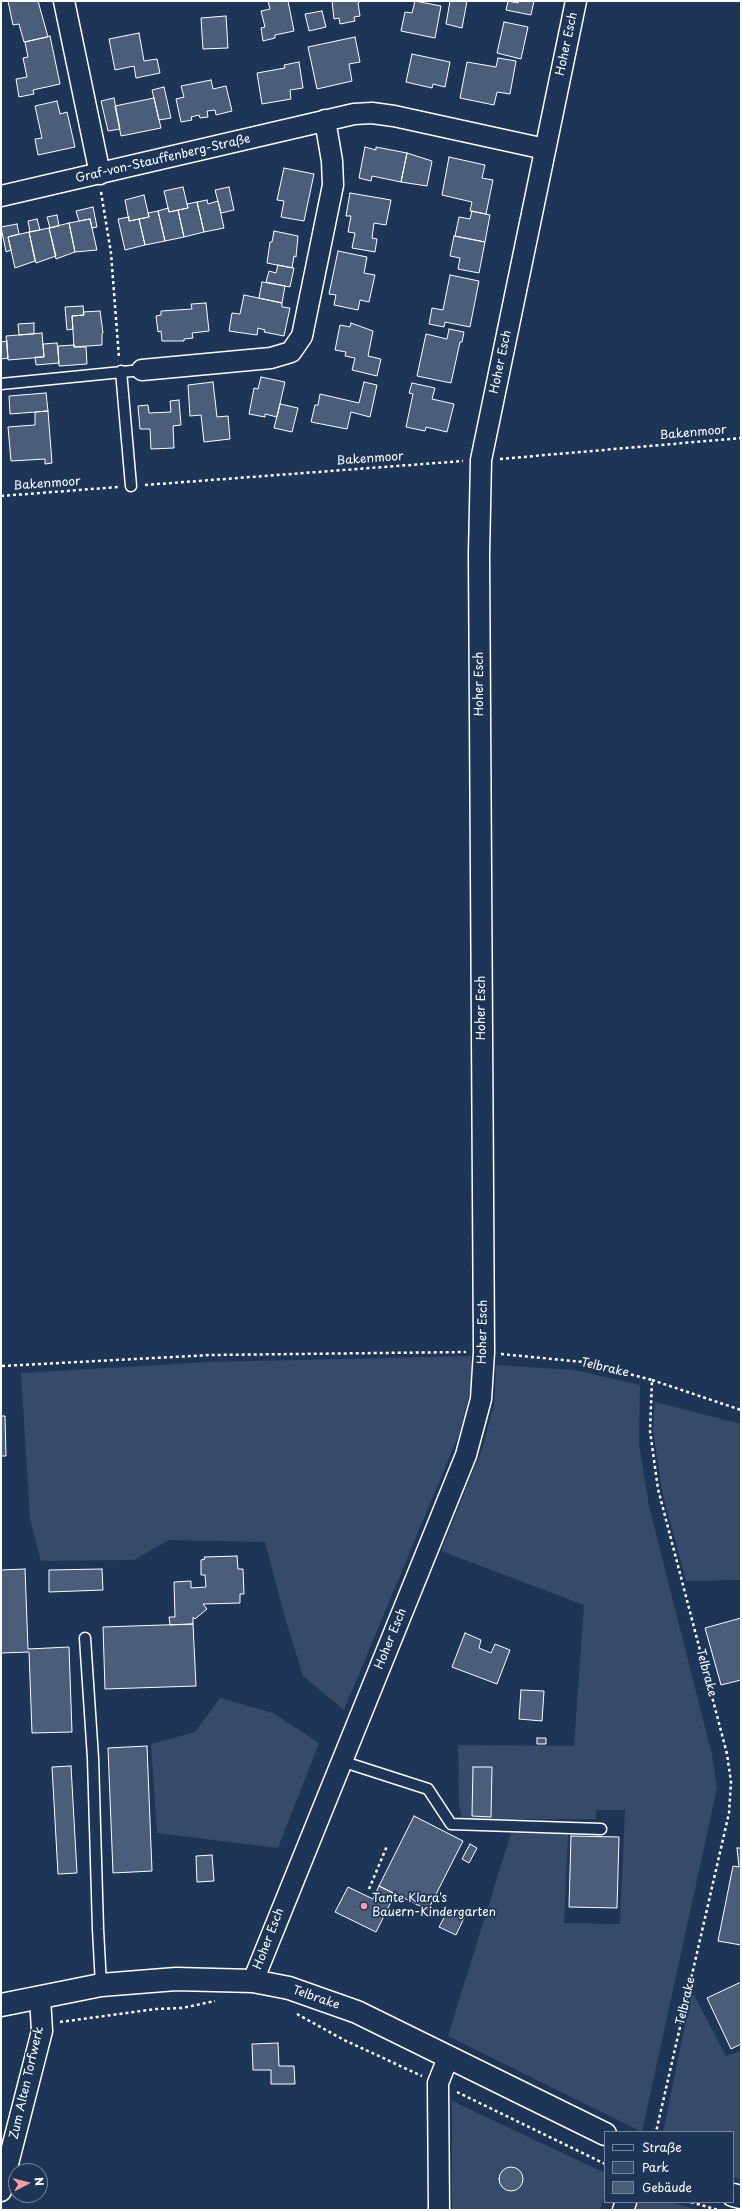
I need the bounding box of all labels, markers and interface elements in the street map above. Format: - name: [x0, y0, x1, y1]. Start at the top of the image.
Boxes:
- street label: Hoher Esch: [553, 11, 581, 77]
- street label: Graf-von-Stauffenberg-Straße: [74, 132, 252, 186]
- street label: Hoher Esch: [487, 329, 515, 395]
- street label: Bakenmoor: [659, 423, 727, 443]
- street label: Bakenmoor: [336, 449, 404, 469]
- street label: Bakenmoor: [13, 474, 81, 494]
- street label: Hoher Esch: [473, 652, 487, 716]
- street label: Hoher Esch: [475, 976, 489, 1040]
- street label: Hoher Esch: [475, 1300, 491, 1364]
- street label: Telbrake: [580, 1356, 630, 1380]
- street label: Hoher Esch: [372, 1606, 410, 1672]
- street label: Telbrake: [693, 1648, 719, 1698]
- place label: Tante Klara's Bauern-Kindergarten: [372, 1892, 496, 1920]
- marker: Tante Klara's Bauern-Kindergarten: [359, 1901, 369, 1911]
- street label: Hoher Esch: [251, 1906, 287, 1972]
- street label: Telbrake: [674, 1976, 698, 2026]
- street label: Telbrake: [291, 1983, 341, 2013]
- street label: Zum Alten Torfwerk: [7, 2025, 47, 2141]
- legend: [604, 2131, 734, 2203]
- text: Straße: [642, 2138, 682, 2156]
- text: Park: [642, 2158, 669, 2176]
- north arrow: [8, 2163, 48, 2203]
- text: N: [30, 2176, 48, 2187]
- text: Gebäude: [642, 2178, 692, 2196]

